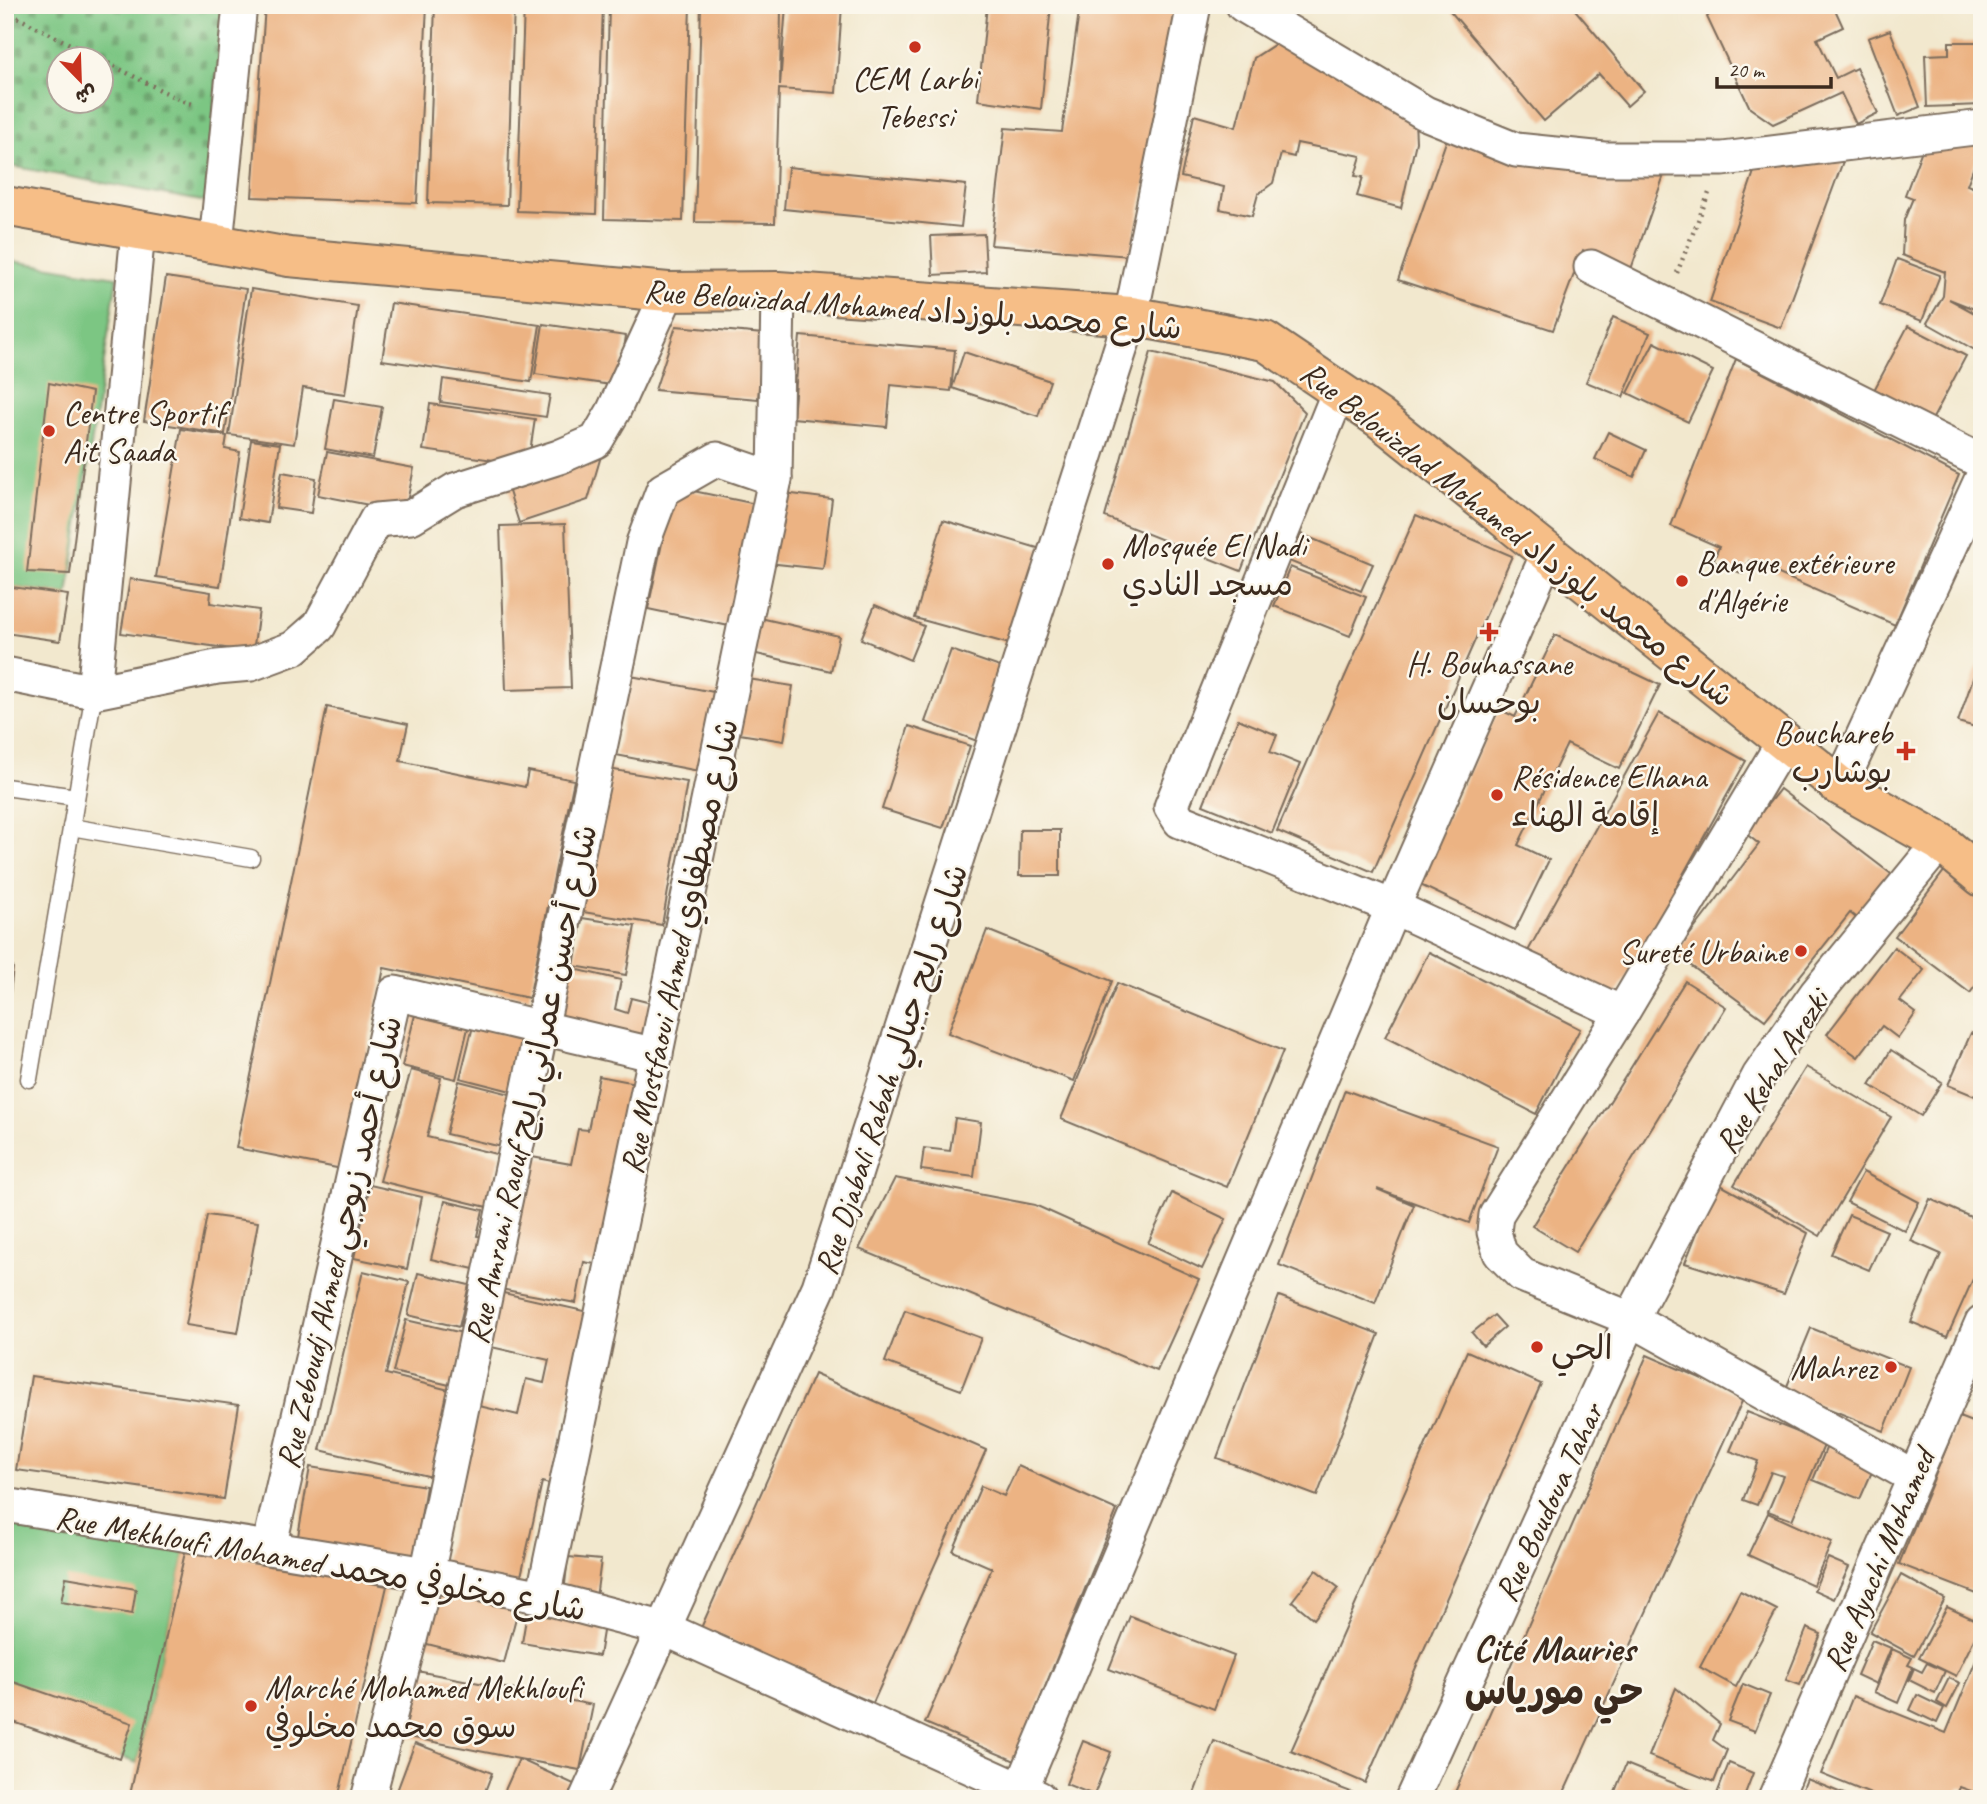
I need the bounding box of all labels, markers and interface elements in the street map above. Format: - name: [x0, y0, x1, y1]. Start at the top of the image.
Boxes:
- marker: CEM Larbi Tebessi: [907, 39, 923, 55]
- north arrow: [46, 46, 116, 116]
- scale bar: [1717, 46, 1831, 90]
- text: 20 m: [1728, 57, 1766, 83]
- place label: CEM Larbi Tebessi: [852, 58, 981, 138]
- text: ش: [72, 80, 101, 110]
- street label: Rue Belouizdad Mohamed شارع محمد بلوزداد: [642, 269, 1183, 351]
- street label: Rue Belouizdad Mohamed شارع محمد بلوزداد: [1291, 351, 1743, 718]
- place label: Centre Sportif Ait Saada: [63, 392, 231, 472]
- marker: Centre Sportif Ait Saada: [41, 423, 57, 439]
- place label: Mosquée El Nadi مسجد النادي: [1122, 525, 1310, 607]
- place label: Banque extérieure d'Algérie: [1696, 542, 1896, 622]
- marker: Mosquée El Nadi مسجد النادي: [1100, 556, 1116, 572]
- marker: Banque extérieure d'Algérie: [1674, 573, 1690, 589]
- marker: H. Bouhassane بوحسان: [1481, 624, 1497, 640]
- place label: H. Bouhassane بوحسان: [1406, 643, 1574, 723]
- place label: Bouchareb بوشارب: [1774, 712, 1894, 792]
- street label: Rue Mostfaoui Ahmed شارع مصطفاوي: [610, 715, 750, 1178]
- marker: Bouchareb بوشارب: [1898, 743, 1914, 759]
- place label: Résidence Elhana إقامة الهناء: [1511, 756, 1708, 836]
- marker: Résidence Elhana إقامة الهناء: [1489, 787, 1505, 803]
- street label: Rue Amrani Raouf شارع أحسن عمراني رابح: [455, 821, 614, 1349]
- street label: Rue Djabali Rabah شارع رابح جبالي: [805, 859, 985, 1283]
- place label: Sureté Urbaine: [1619, 931, 1789, 973]
- marker: Sureté Urbaine: [1793, 943, 1809, 959]
- street label: Rue Kehal Arezki: [1705, 979, 1841, 1161]
- street label: Rue Zeboudj Ahmed شارع أحمد زبوجي: [266, 1012, 419, 1474]
- place label: الحي: [1551, 1327, 1613, 1377]
- marker: الحي: [1529, 1339, 1545, 1355]
- place label: Mahrez: [1791, 1347, 1880, 1389]
- marker: Mahrez: [1883, 1359, 1899, 1375]
- street label: Rue Boudoua Tahar: [1485, 1395, 1614, 1608]
- street label: Rue Ayachi Mohamed: [1813, 1438, 1947, 1678]
- street label: Rue Mekhloufi Mohamed شارع مخلوفي محمد: [52, 1496, 589, 1632]
- district label: Cité Mauries حي مورياس: [1465, 1625, 1643, 1724]
- place label: Marché Mohamed Mekhloufi سوق محمد مخلوفي: [265, 1667, 585, 1749]
- marker: Marché Mohamed Mekhloufi سوق محمد مخلوفي: [243, 1698, 259, 1714]

